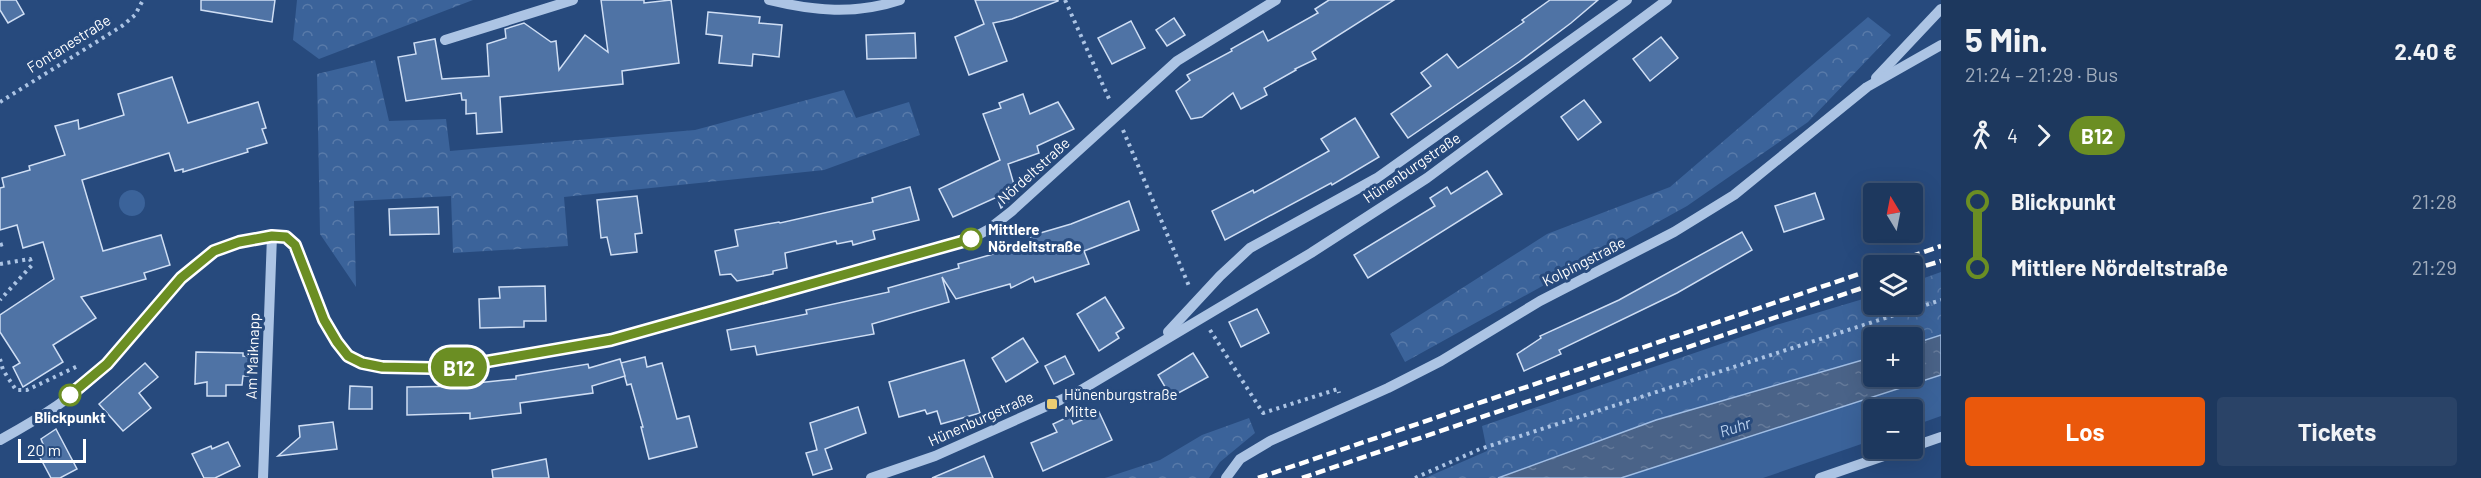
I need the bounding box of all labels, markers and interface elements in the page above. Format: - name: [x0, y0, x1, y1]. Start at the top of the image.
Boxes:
- street label: Fontanestraße: [23, 10, 114, 76]
- text: 5 Min.: [1965, 19, 2048, 59]
- text: 2.40 €: [2395, 38, 2457, 64]
- text: 21:24 – 21:29 · Bus: [1965, 62, 2118, 86]
- icon: walk: [1965, 119, 1998, 152]
- icon: forward: [2027, 119, 2060, 152]
- text: 4: [2007, 123, 2018, 147]
- text: B12: [2081, 123, 2113, 148]
- street label: Hünenburgstraße: [1359, 128, 1464, 206]
- street label: Nördeltstraße: [994, 133, 1073, 207]
- north arrow: [1863, 183, 1923, 243]
- map controls: [1863, 183, 1923, 459]
- text: Blickpunkt: [2011, 188, 2116, 214]
- text: 21:28: [2412, 189, 2457, 213]
- place label: Mittlere Nördeltstraße: [988, 220, 1081, 255]
- marker: Mittlere Nördeltstraße: [960, 228, 982, 250]
- street label: Kolpingstraße: [1539, 232, 1628, 290]
- text: Mittlere Nördeltstraße: [2011, 254, 2228, 280]
- button: layers: [1863, 255, 1923, 315]
- text: 21:29: [2412, 255, 2457, 279]
- street label: Am Maiknapp: [241, 312, 263, 400]
- button: +: [1863, 327, 1923, 387]
- line badge: B12: [424, 348, 494, 386]
- text: B12: [443, 355, 475, 380]
- marker: Blickpunkt: [59, 384, 81, 406]
- place label: Hünenburgstraße Mitte: [1064, 385, 1177, 420]
- street label: Hünenburgstraße: [925, 387, 1036, 449]
- marker: Hünenburgstraße Mitte: [1045, 397, 1059, 411]
- button: Los: [1965, 397, 2205, 466]
- button: Tickets: [2217, 397, 2457, 466]
- button: −: [1863, 399, 1923, 459]
- place label: Blickpunkt: [34, 408, 106, 426]
- water label: Ruhr: [1717, 412, 1754, 440]
- scale bar: [18, 436, 86, 464]
- text: 20 m: [27, 440, 61, 459]

